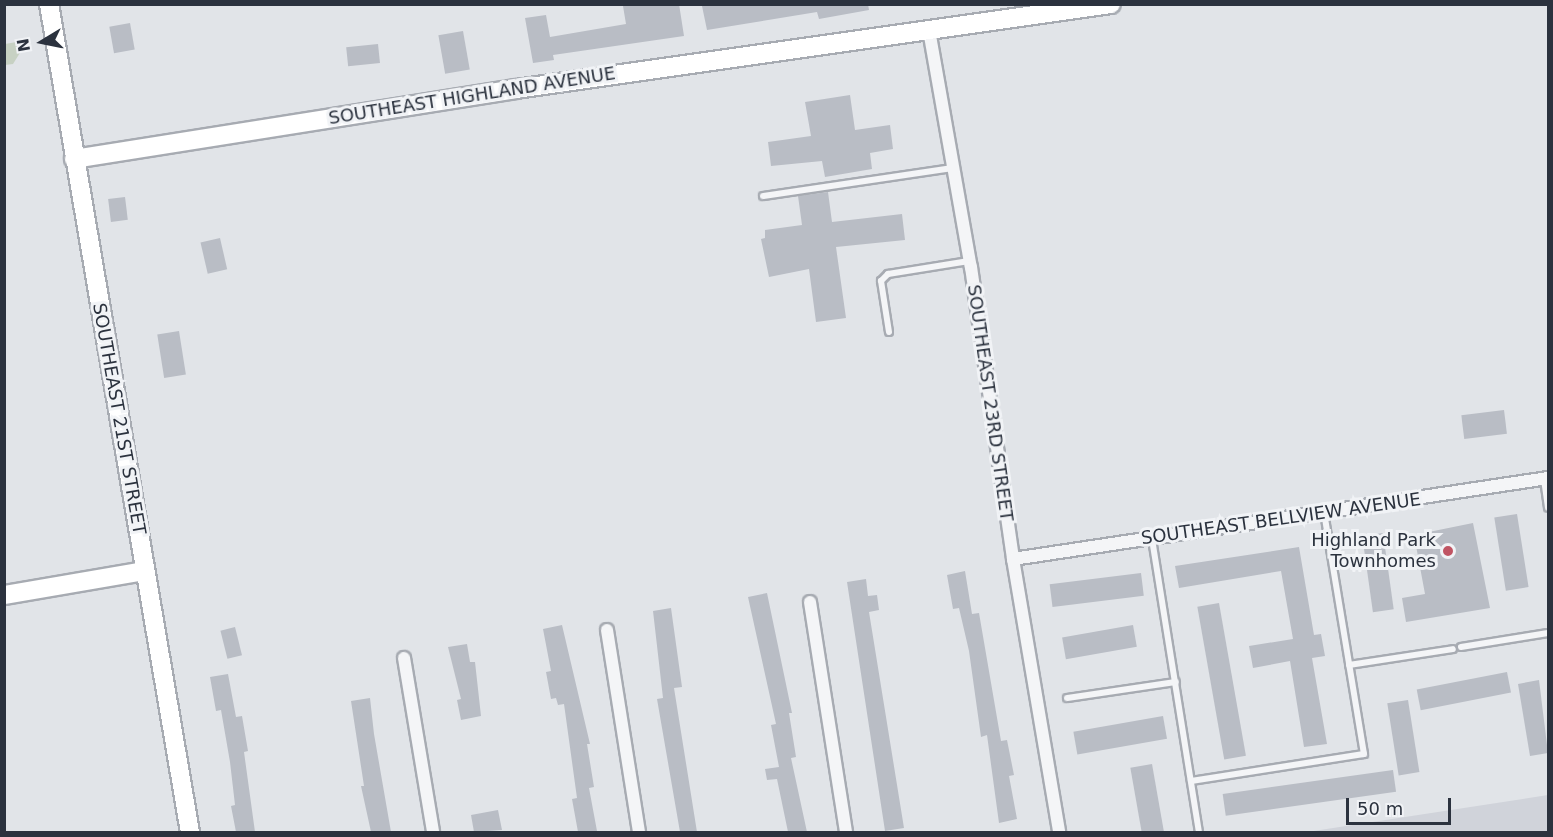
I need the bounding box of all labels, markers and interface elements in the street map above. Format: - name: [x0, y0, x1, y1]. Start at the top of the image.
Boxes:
- north arrow: [12, 12, 72, 72]
- text: N: [13, 37, 34, 53]
- street label: SOUTHEAST HIGHLAND AVENUE: [327, 63, 617, 129]
- street label: SOUTHEAST 23RD STREET: [963, 283, 1017, 523]
- street label: SOUTHEAST 21ST STREET: [88, 301, 150, 537]
- street label: SOUTHEAST BELLVIEW AVENUE: [1140, 489, 1422, 549]
- place label: Highland Park Townhomes: [1311, 530, 1436, 572]
- marker: Highland Park Townhomes: [1441, 544, 1455, 558]
- scale bar: [1349, 786, 1454, 824]
- text: 50 m: [1357, 798, 1403, 819]

